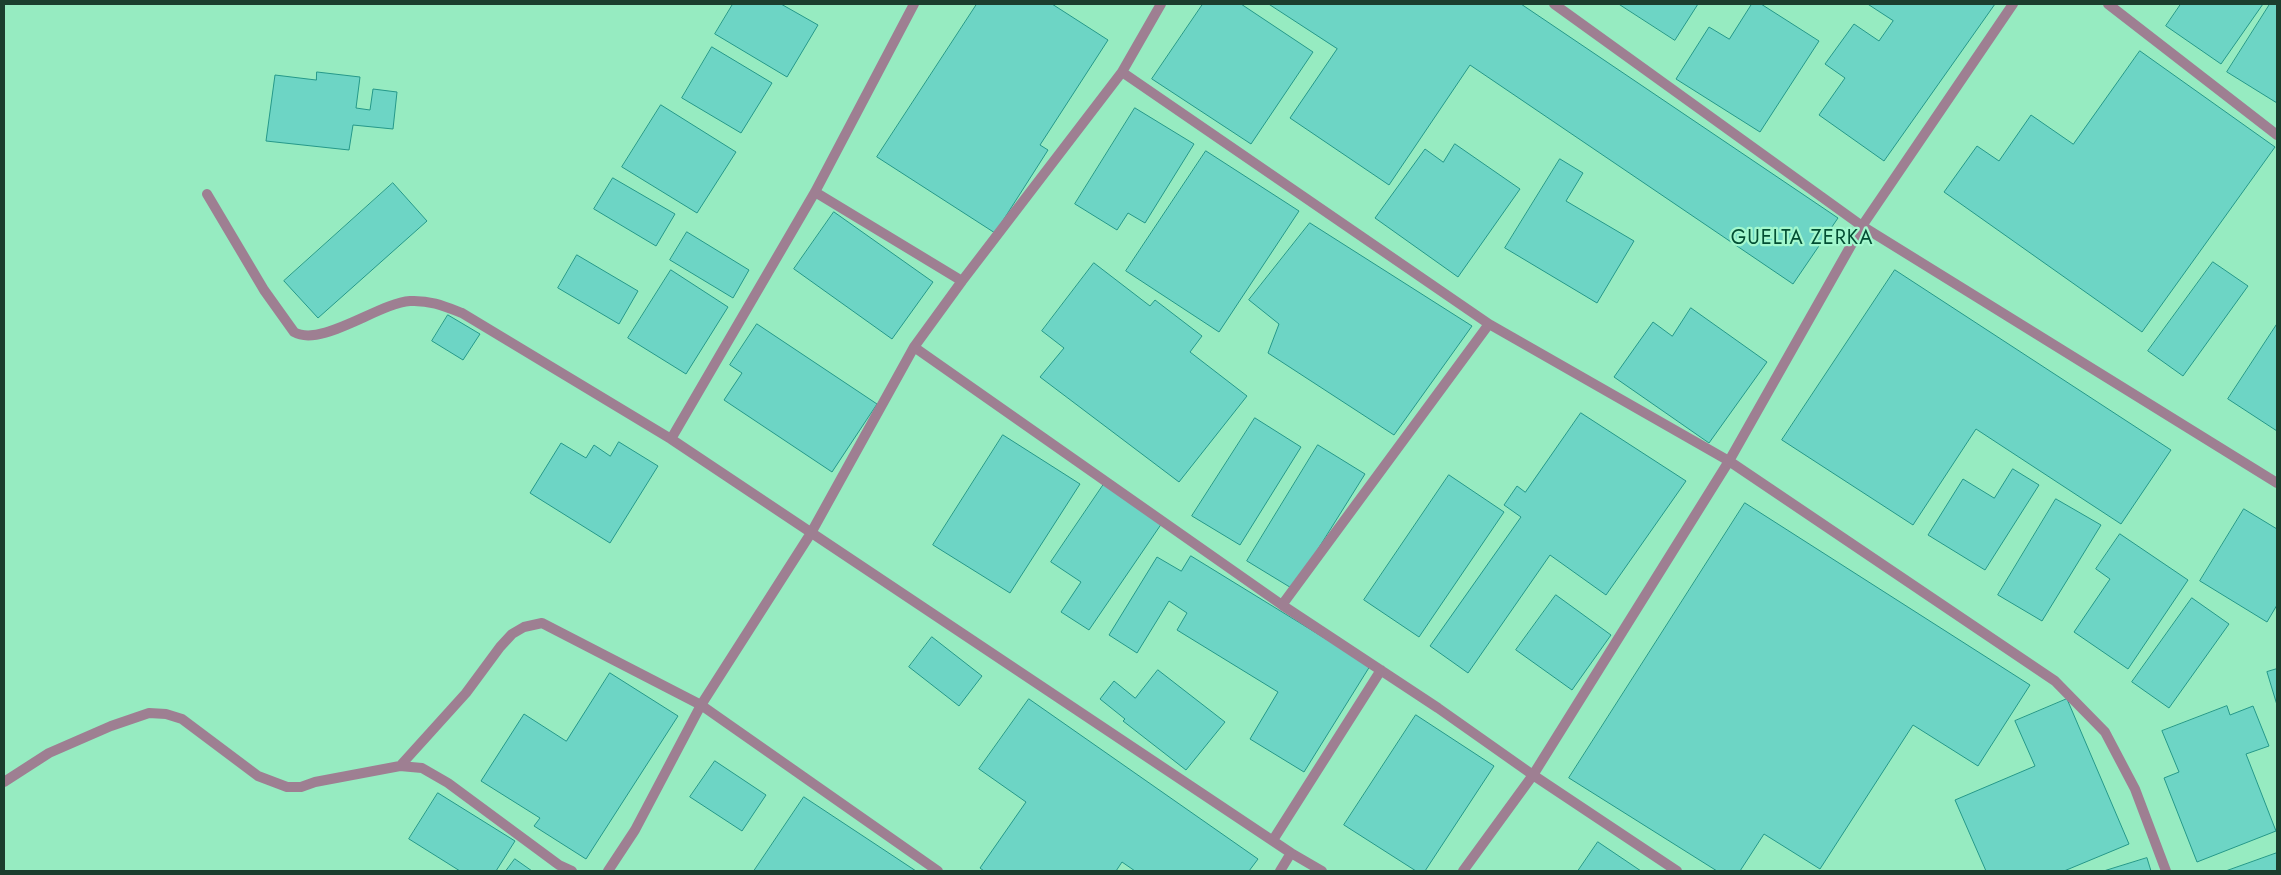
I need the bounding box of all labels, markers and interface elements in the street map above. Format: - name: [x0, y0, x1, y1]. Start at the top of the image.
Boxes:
- district label: GUELTA ZERKA: [1729, 227, 1875, 251]

